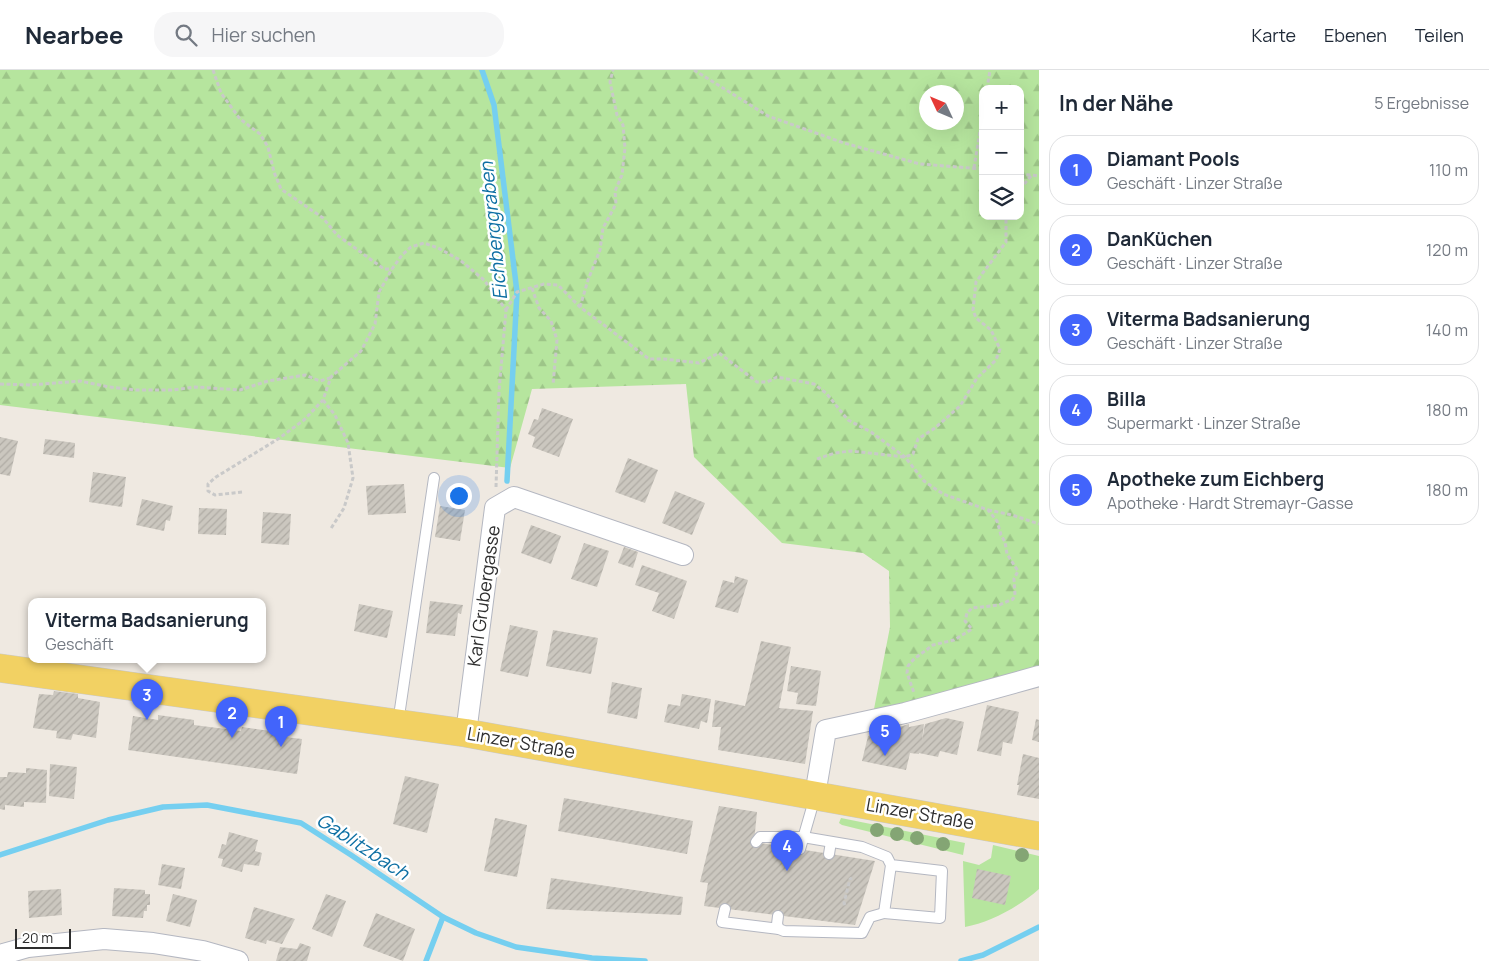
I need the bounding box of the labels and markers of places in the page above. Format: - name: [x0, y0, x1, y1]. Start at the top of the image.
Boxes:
- pin: 3: [131, 679, 163, 720]
- pin: 2: [216, 697, 248, 738]
- pin: 1: [265, 706, 297, 747]
- pin: 5: [869, 715, 901, 756]
- pin: 4: [771, 830, 803, 871]

